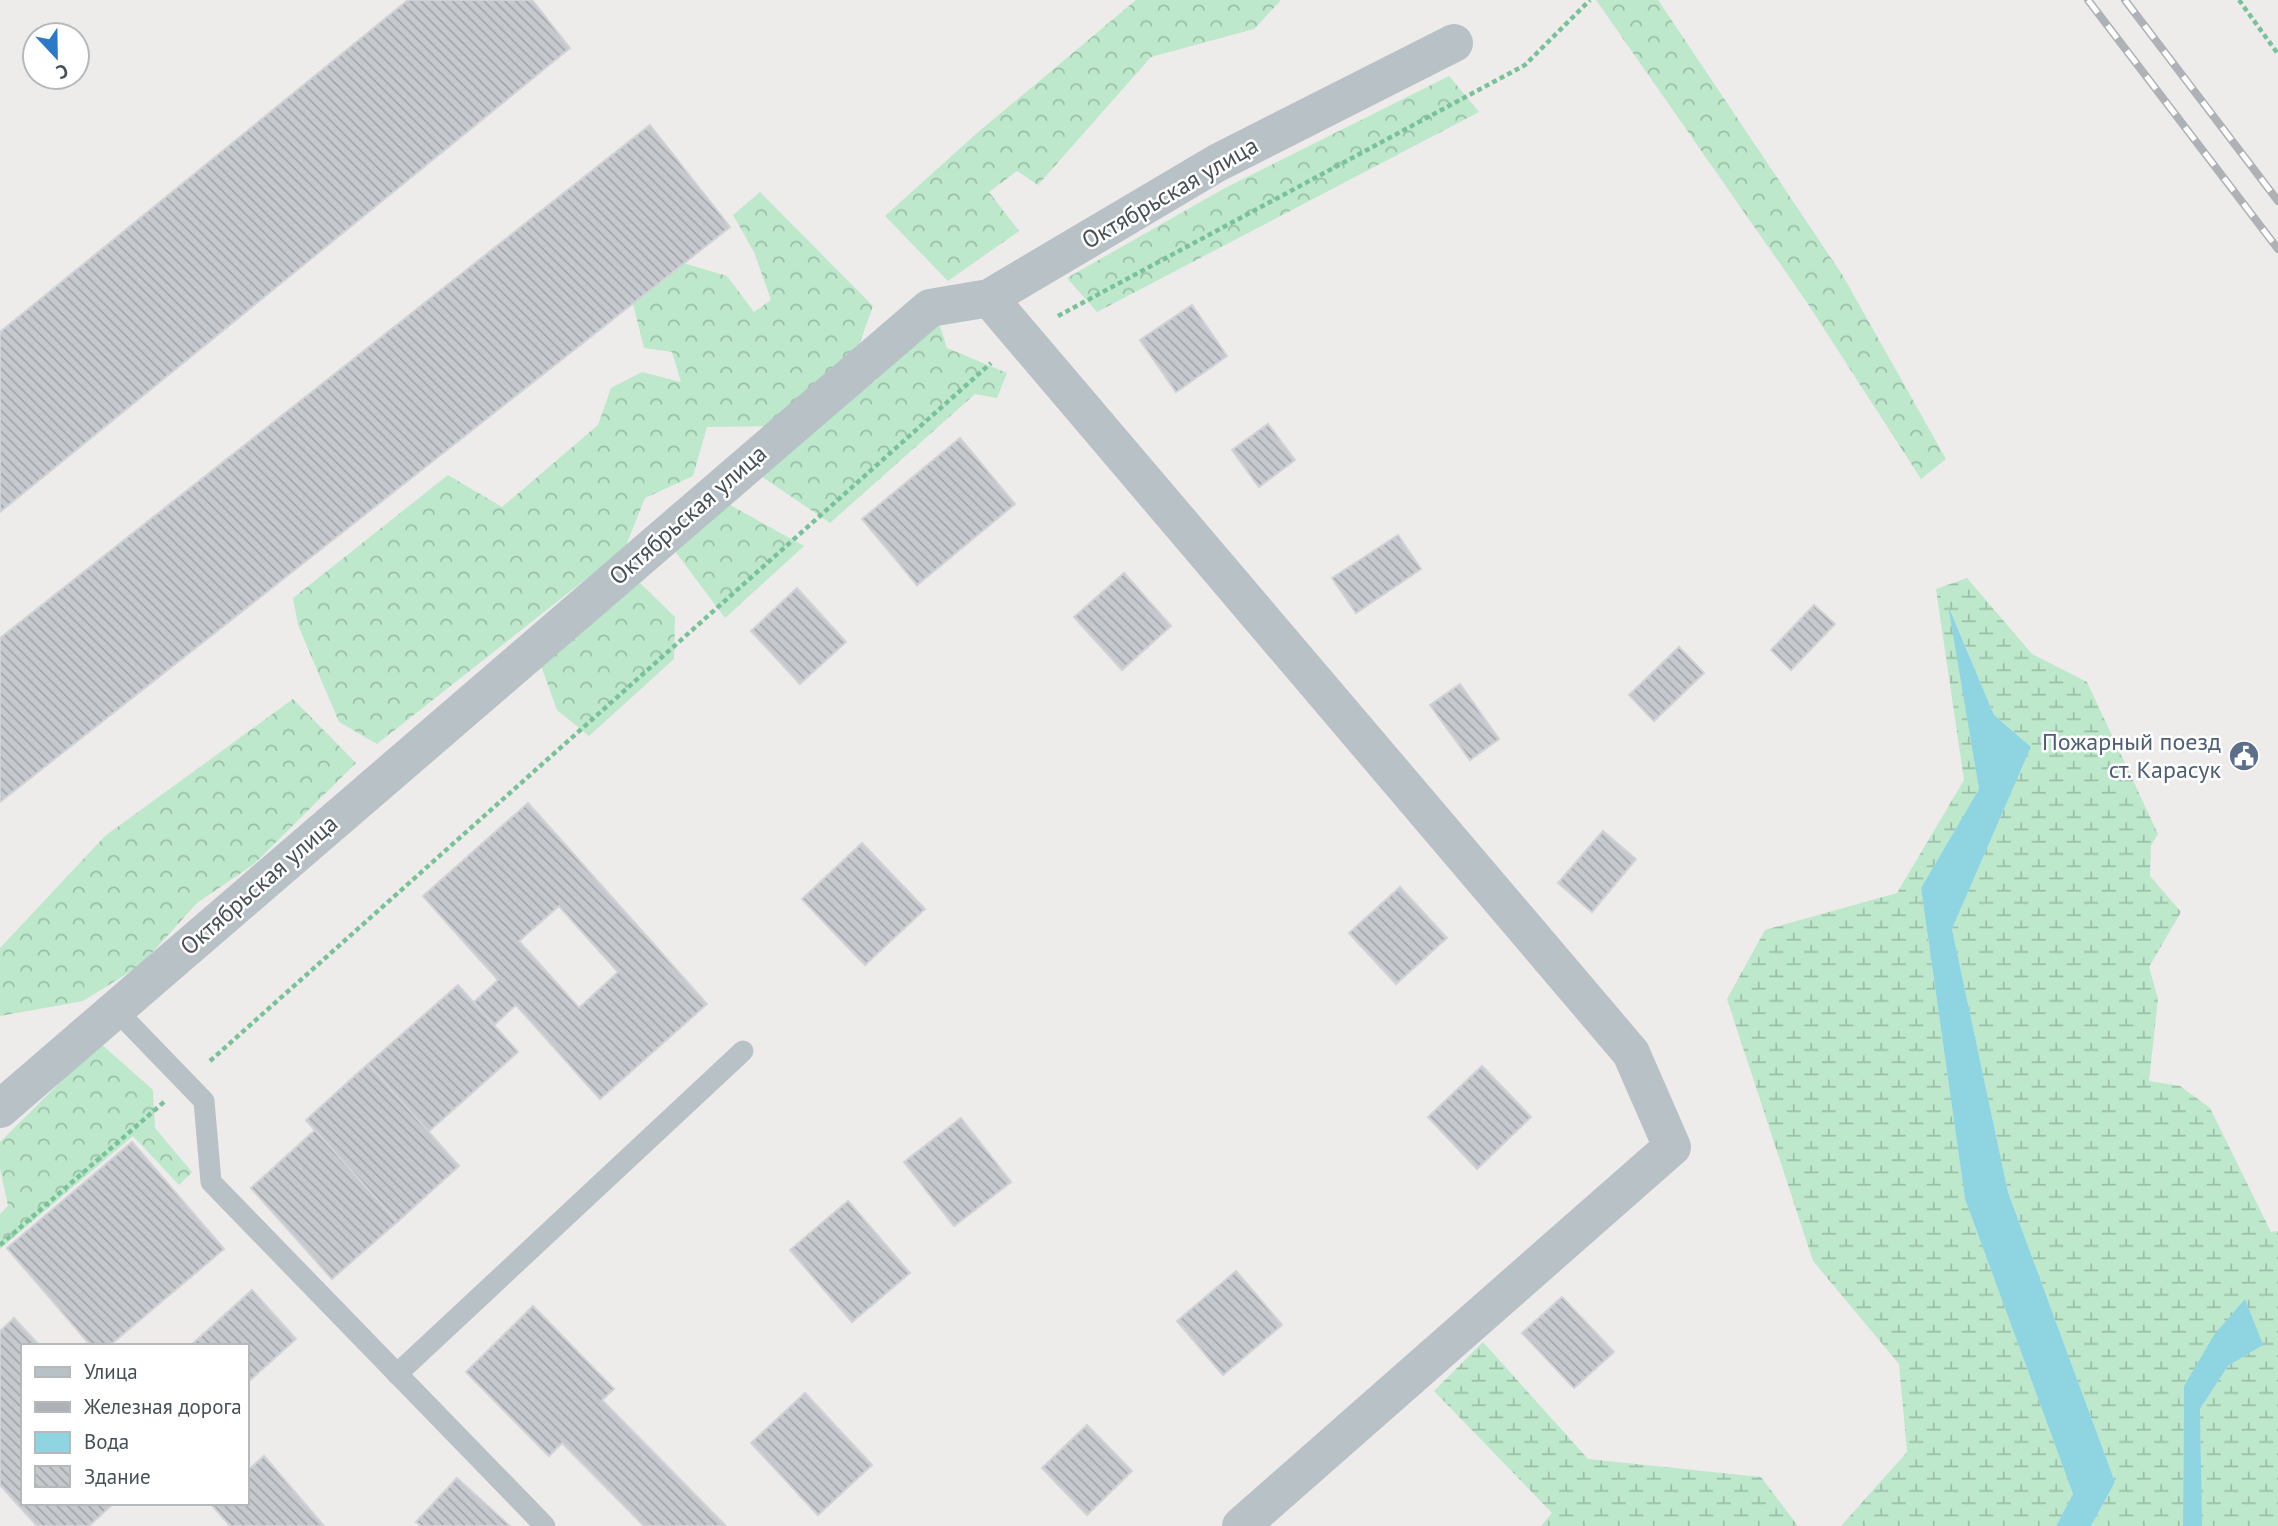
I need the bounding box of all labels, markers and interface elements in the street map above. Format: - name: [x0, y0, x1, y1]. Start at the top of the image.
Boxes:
- north arrow: [21, 21, 91, 91]
- text: С: [53, 59, 72, 85]
- street label: Октябрьская улица: [1076, 129, 1264, 256]
- street label: Октябрьская улица: [603, 438, 773, 591]
- place label: Пожарный поезд ст. Карасук: [2042, 726, 2222, 785]
- public building icon: Пожарный поезд ст. Карасук: [2227, 739, 2261, 773]
- street label: Октябрьская улица: [174, 808, 344, 961]
- legend: [21, 1344, 248, 1505]
- text: Улица: [84, 1358, 138, 1385]
- text: Железная дорога: [83, 1393, 242, 1420]
- text: Вода: [84, 1428, 129, 1455]
- text: Здание: [84, 1463, 151, 1490]

